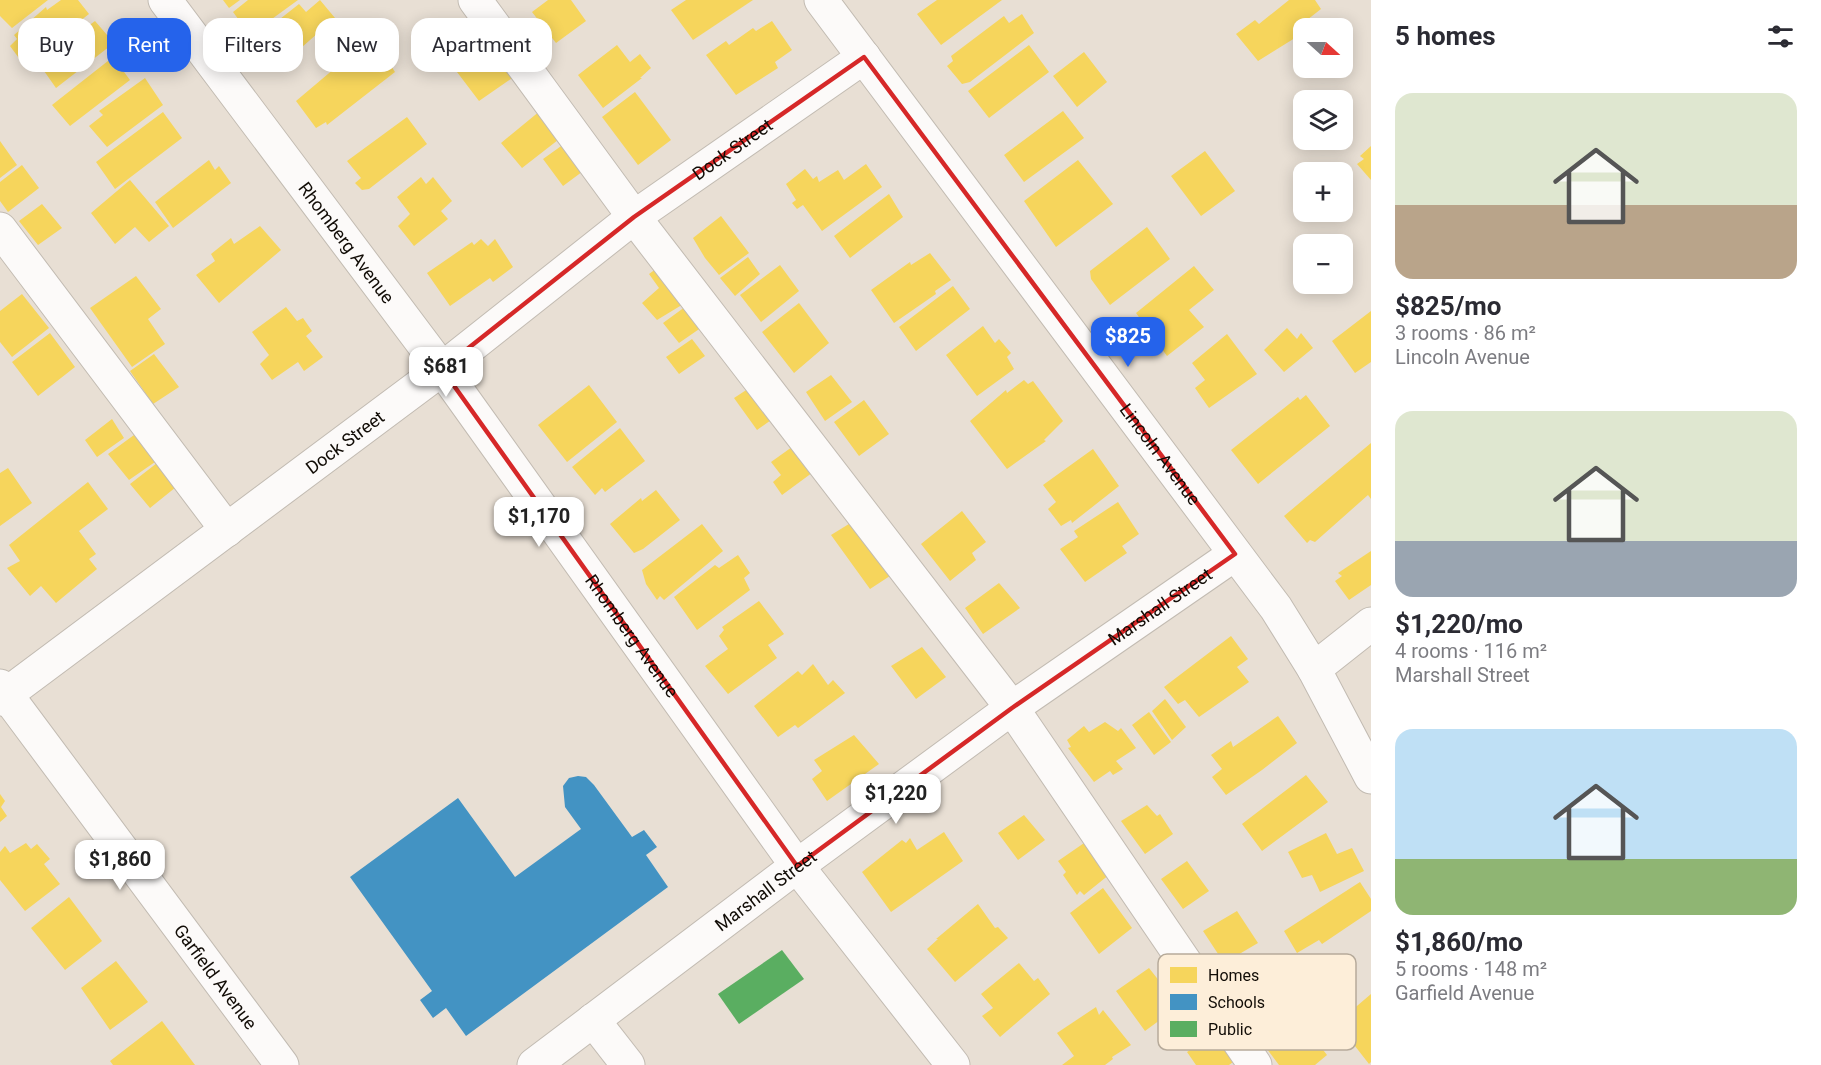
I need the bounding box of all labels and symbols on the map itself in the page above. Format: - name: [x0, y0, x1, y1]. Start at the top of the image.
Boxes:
- north arrow: [1293, 18, 1353, 78]
- street label: Dock Street: [688, 114, 776, 184]
- street label: Rhomberg Avenue: [295, 178, 399, 307]
- pin: $825: [1092, 317, 1164, 368]
- pin: $681: [410, 347, 482, 398]
- street label: Lincoln Avenue: [1116, 399, 1206, 509]
- street label: Dock Street: [301, 406, 388, 478]
- pin: $1,170: [490, 497, 588, 548]
- street label: Marshall Street: [1104, 563, 1216, 649]
- street label: Rhomberg Avenue: [581, 570, 683, 701]
- pin: $1,220: [847, 774, 945, 825]
- pin: $1,860: [71, 840, 169, 891]
- street label: Marshall Street: [711, 845, 820, 935]
- street label: Garfield Avenue: [170, 920, 262, 1033]
- legend: [1158, 954, 1356, 1050]
- text: Homes: [1208, 966, 1259, 985]
- text: Schools: [1208, 993, 1265, 1012]
- text: Public: [1208, 1020, 1252, 1039]

